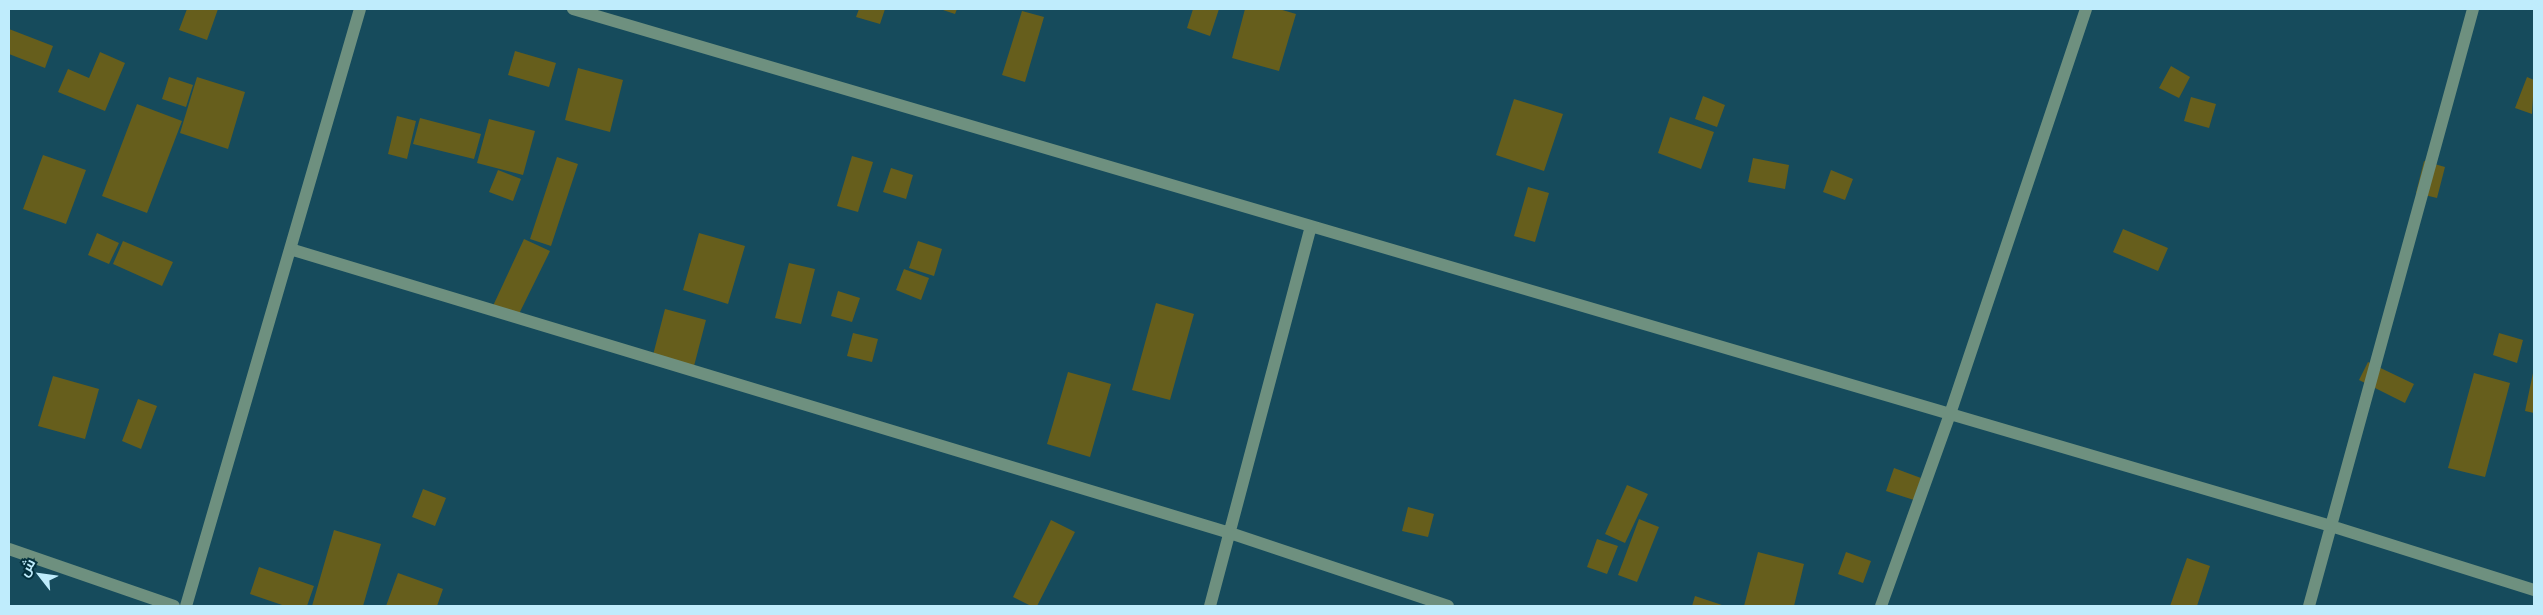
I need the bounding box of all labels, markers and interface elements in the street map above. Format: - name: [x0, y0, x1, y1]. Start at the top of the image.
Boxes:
- north arrow: [15, 550, 65, 600]
- text: ش: [15, 555, 39, 580]

